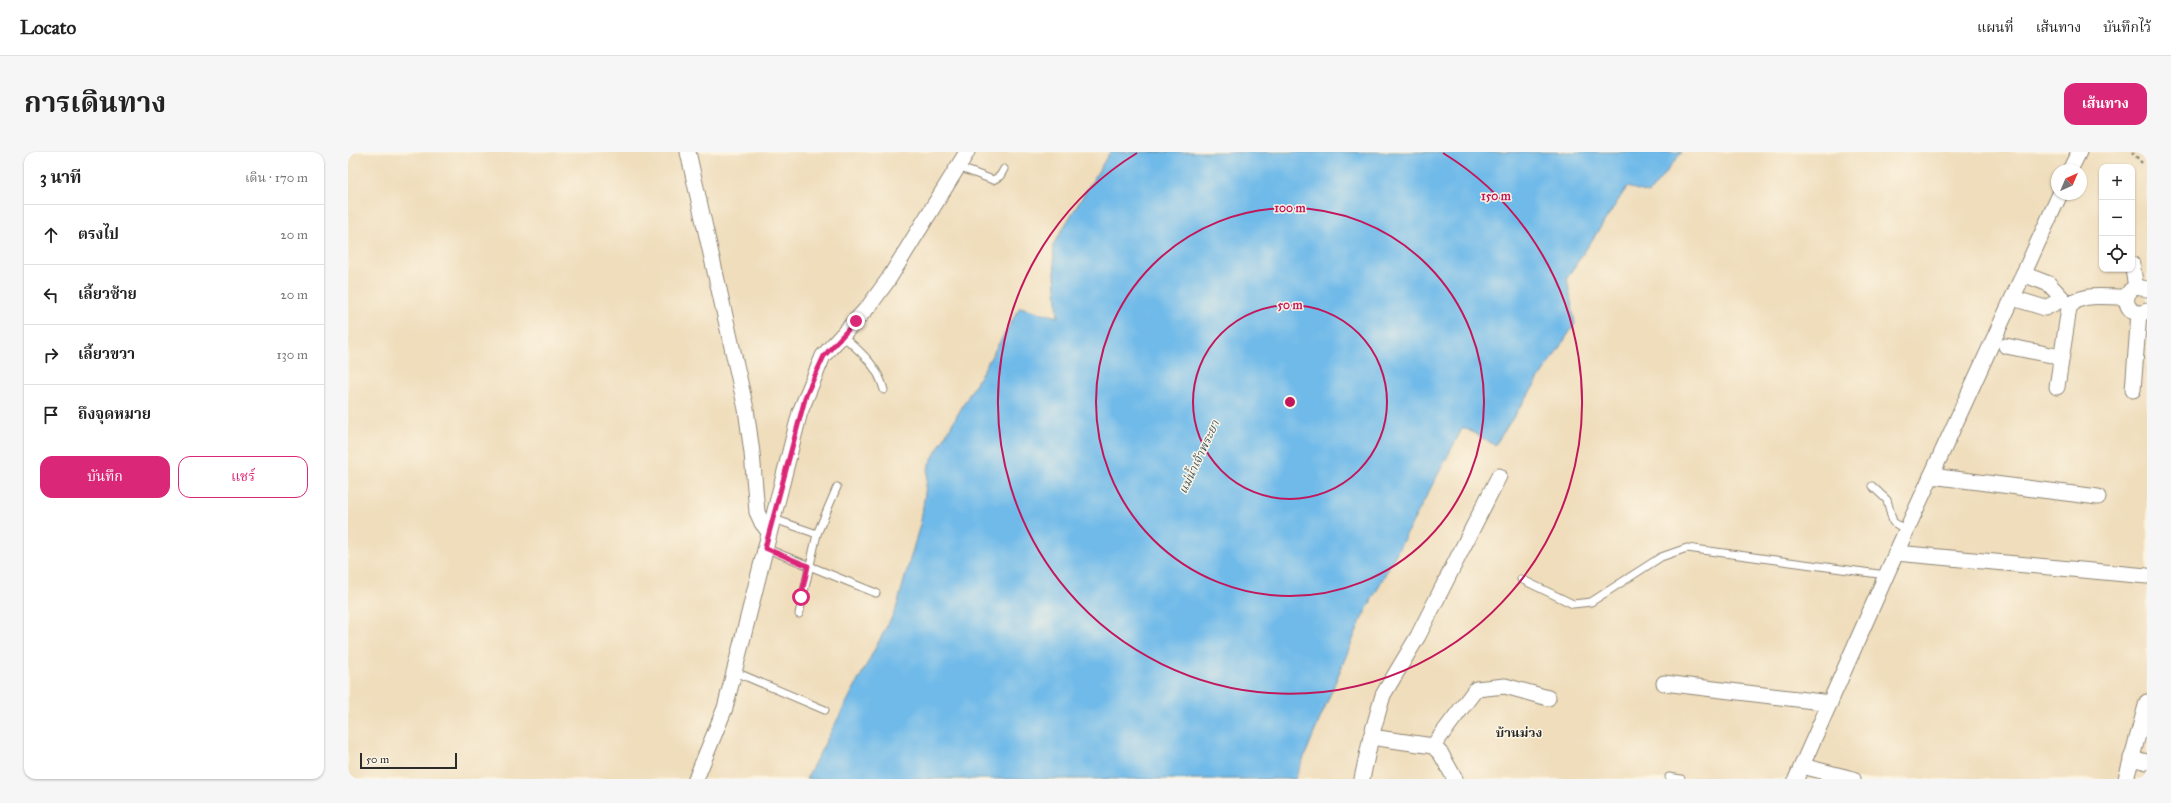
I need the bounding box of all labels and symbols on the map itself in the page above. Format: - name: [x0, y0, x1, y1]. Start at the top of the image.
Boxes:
- north arrow: [2051, 164, 2087, 200]
- text: 150 m: [1481, 189, 1512, 203]
- text: 100 m: [1274, 201, 1307, 215]
- text: 50 m: [1277, 298, 1304, 312]
- route end: [847, 312, 865, 330]
- centre of rings: [1283, 395, 1297, 409]
- water label: แม่น้ำเจ้าพระยา: [1174, 416, 1223, 496]
- route start: [792, 588, 810, 606]
- district label: บ้านม่วง: [1496, 725, 1542, 741]
- scale bar: [360, 751, 457, 770]

